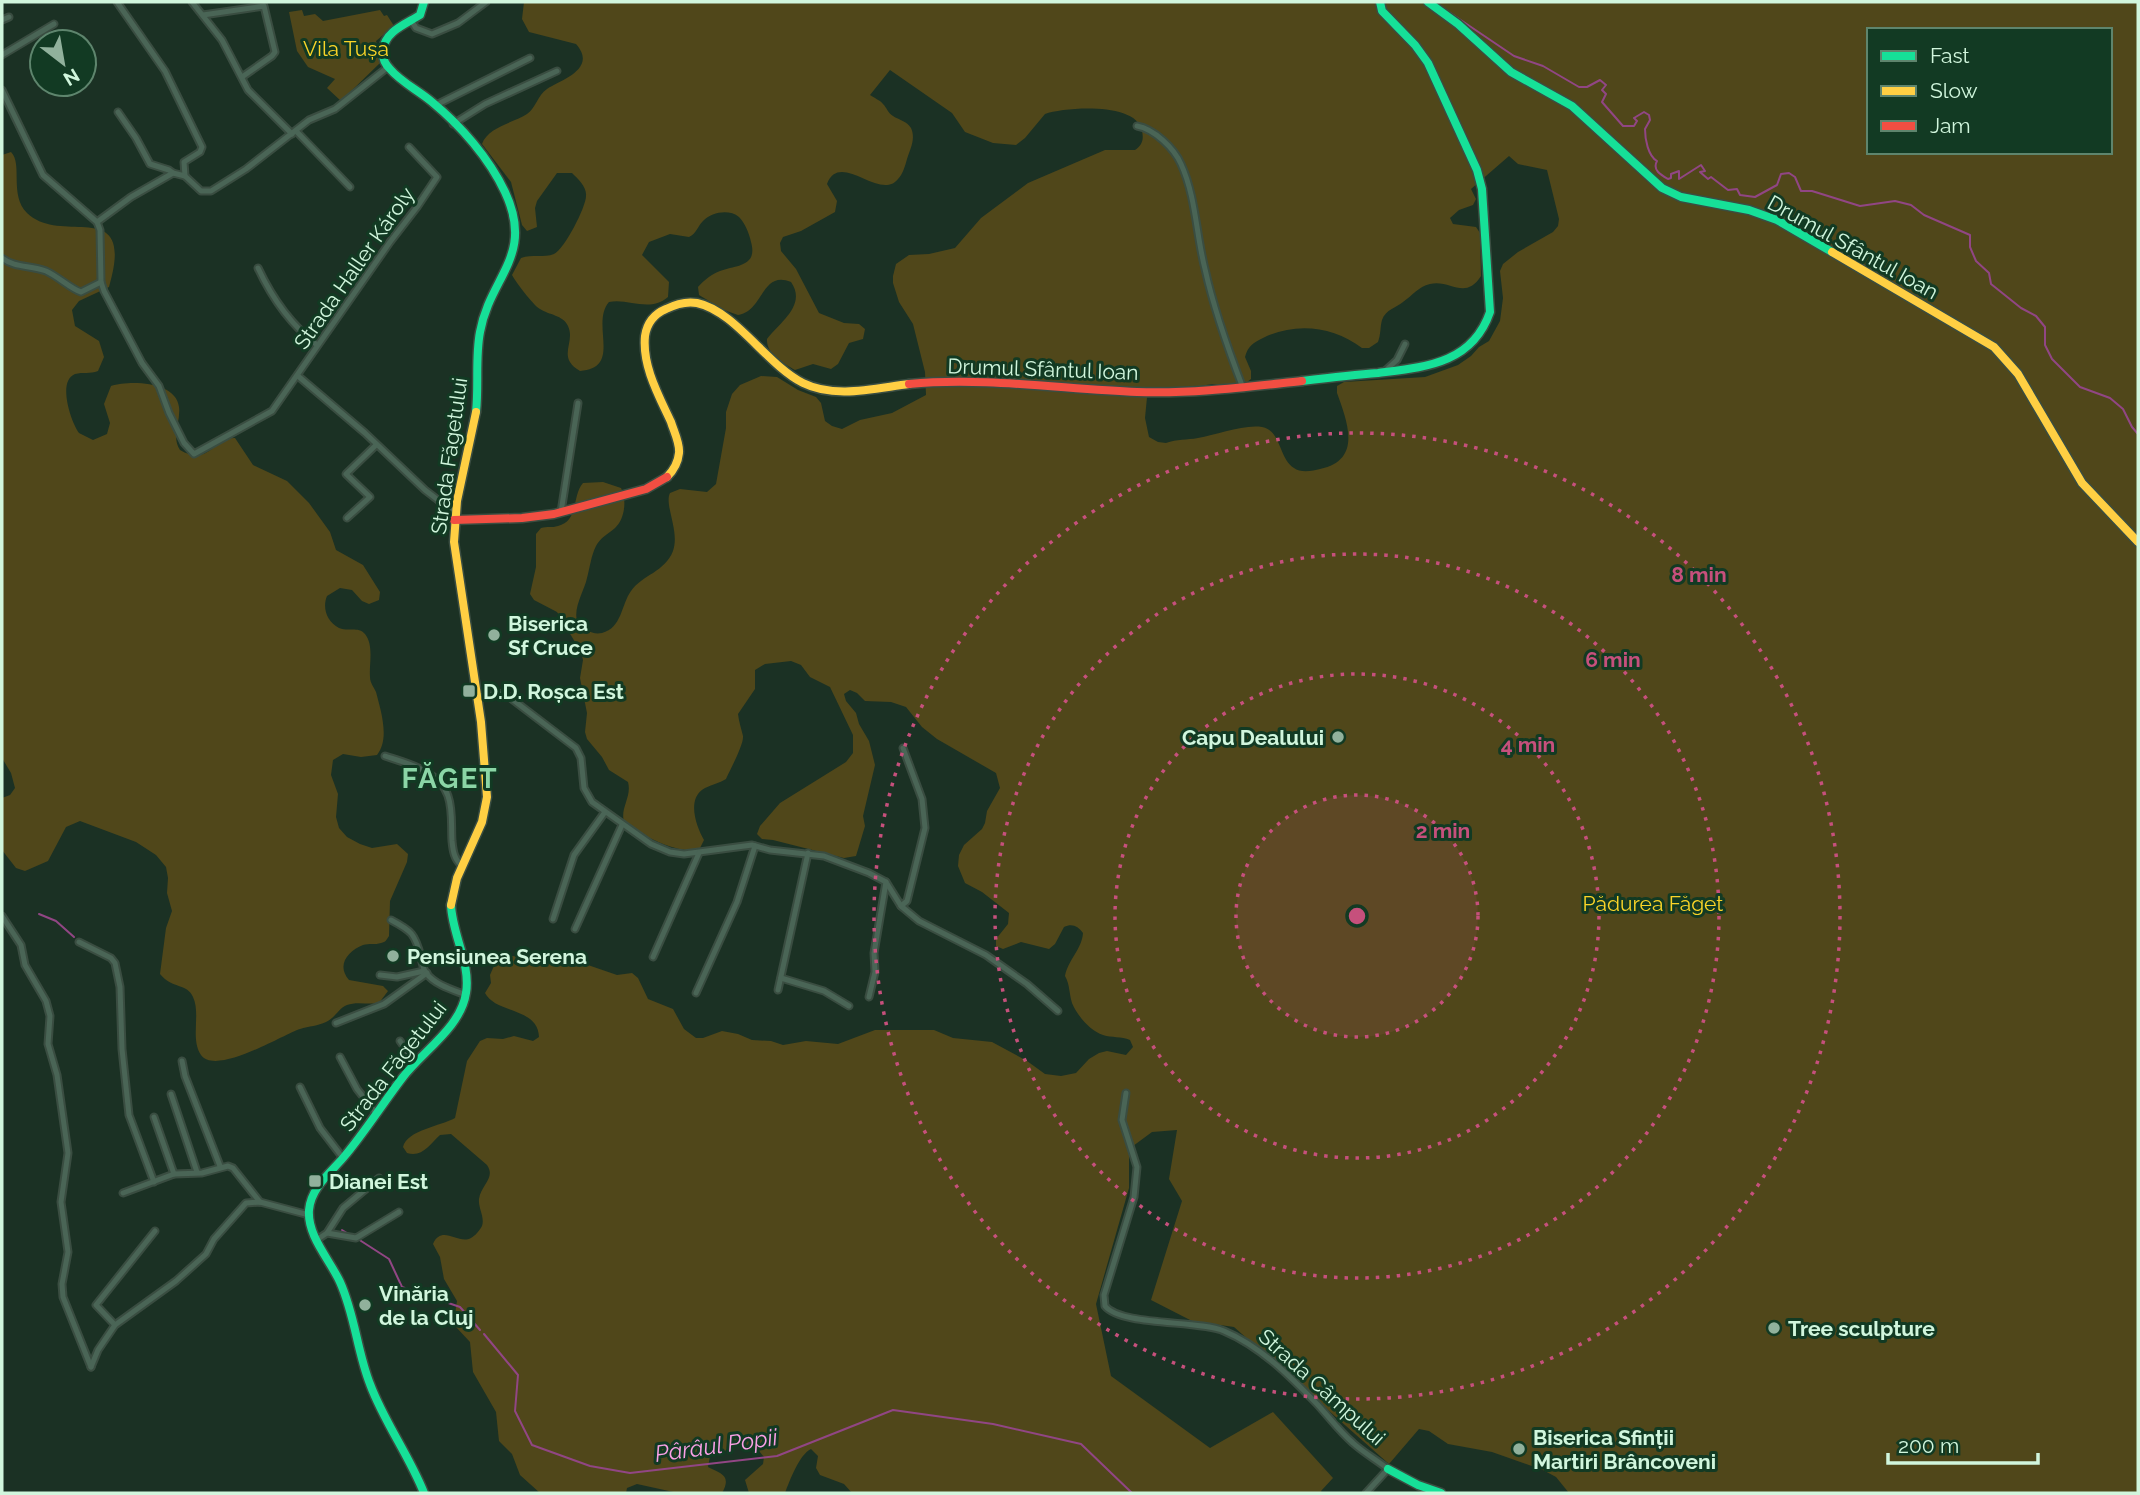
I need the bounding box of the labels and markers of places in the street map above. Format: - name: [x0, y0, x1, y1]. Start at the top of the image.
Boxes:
- place label: Biserica Sf Cruce: [508, 611, 593, 660]
- marker: Biserica Sf Cruce: [486, 627, 502, 643]
- place label: D.D. Roșca Est: [483, 679, 624, 704]
- marker: D.D. Roșca Est: [461, 683, 477, 699]
- place label: Capu Dealului: [1182, 725, 1324, 750]
- marker: Capu Dealului: [1330, 729, 1346, 745]
- centre of rings: [1345, 904, 1369, 928]
- place label: Pensiunea Serena: [407, 944, 587, 969]
- marker: Pensiunea Serena: [385, 948, 401, 964]
- place label: Dianei Est: [329, 1169, 428, 1194]
- marker: Dianei Est: [307, 1173, 323, 1189]
- place label: Vinăria de la Cluj: [379, 1281, 473, 1330]
- marker: Vinăria de la Cluj: [357, 1297, 373, 1313]
- place label: Tree sculpture: [1788, 1316, 1935, 1341]
- marker: Tree sculpture: [1766, 1320, 1782, 1336]
- place label: Biserica Sfinții Martiri Brâncoveni: [1533, 1425, 1716, 1474]
- marker: Biserica Sfinții Martiri Brâncoveni: [1511, 1441, 1527, 1457]

